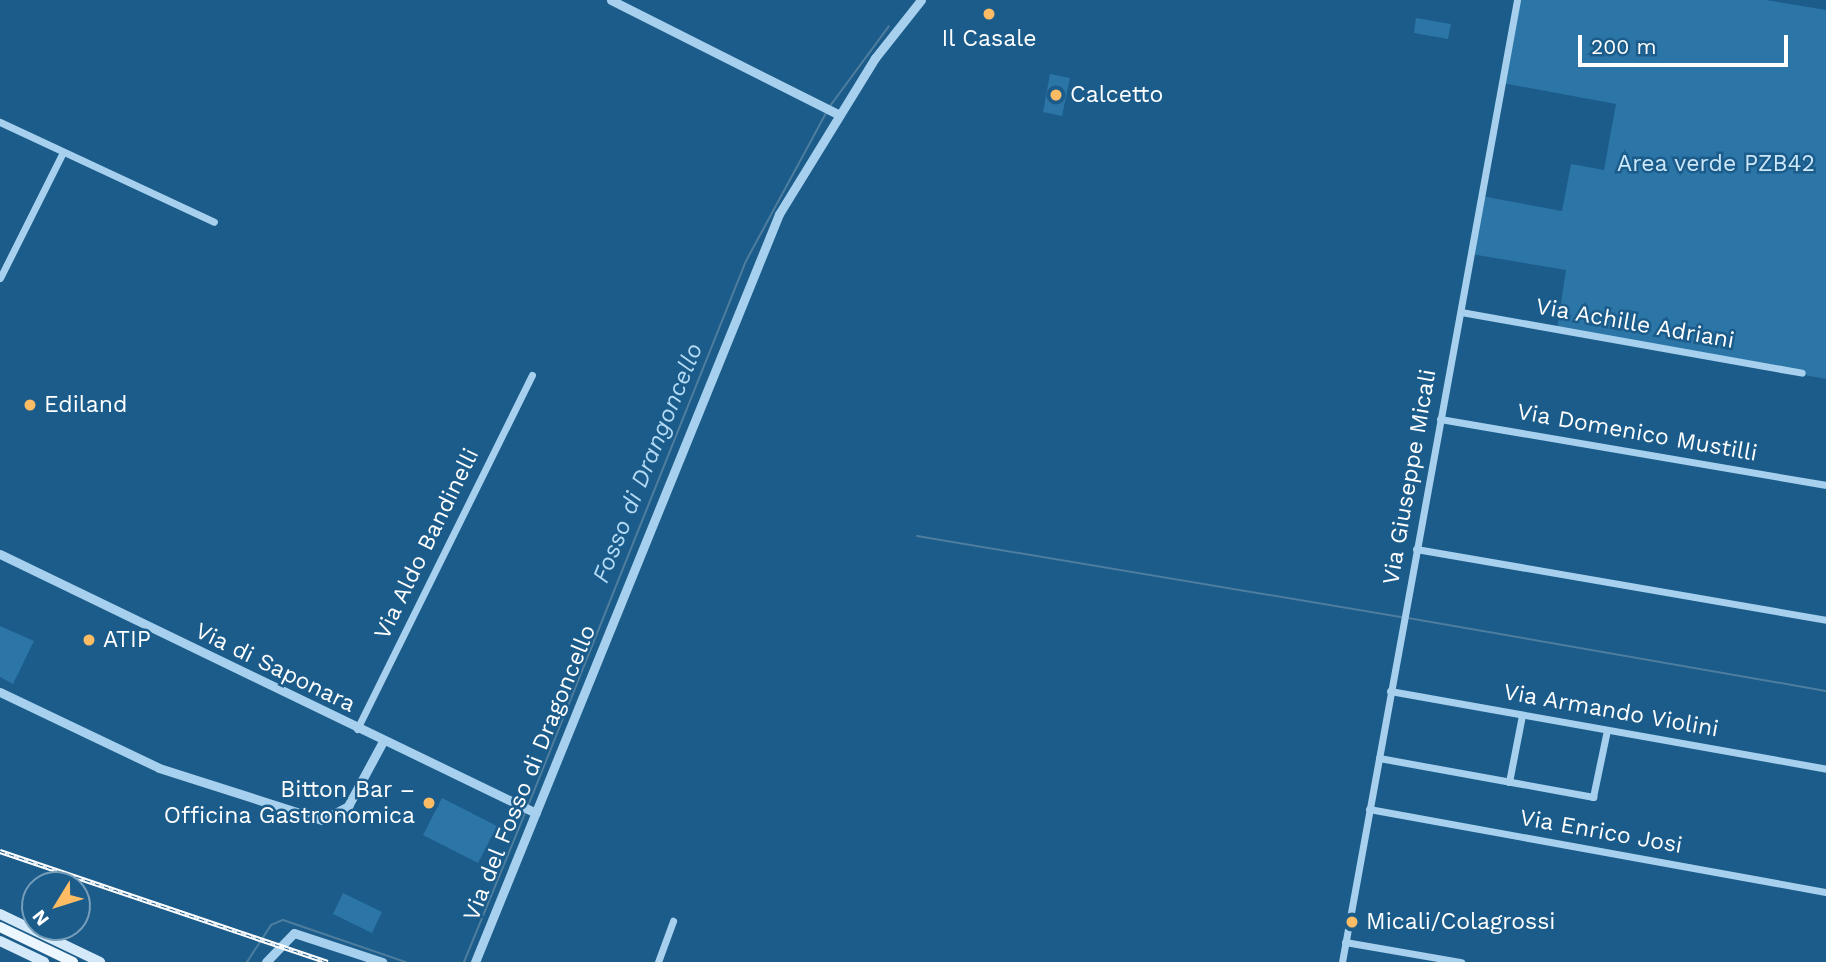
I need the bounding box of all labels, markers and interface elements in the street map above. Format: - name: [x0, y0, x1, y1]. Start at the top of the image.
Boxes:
- marker: Il Casale: [981, 6, 997, 22]
- scale bar: [1581, 21, 1791, 65]
- place label: Il Casale: [941, 25, 1037, 53]
- text: 200 m: [1591, 34, 1657, 59]
- place label: Calcetto: [1070, 81, 1163, 109]
- marker: Calcetto: [1048, 87, 1064, 103]
- park label: Area verde PZB42: [1617, 150, 1815, 178]
- street label: Via Achille Adriani: [1532, 293, 1738, 355]
- water label: Fosso di Drangoncello: [587, 339, 709, 587]
- street label: Via Giuseppe Micali: [1377, 367, 1443, 587]
- place label: Ediland: [44, 391, 127, 419]
- marker: Ediland: [22, 397, 38, 413]
- street label: Via Domenico Mustilli: [1514, 398, 1760, 468]
- street label: Via Aldo Bandinelli: [368, 443, 486, 645]
- street label: Via di Saponara: [190, 617, 360, 719]
- street label: Via del Fosso di Dragoncello: [458, 620, 602, 926]
- place label: ATIP: [103, 626, 151, 654]
- marker: ATIP: [81, 632, 97, 648]
- street label: Via Armando Violini: [1500, 678, 1722, 744]
- place label: Bitton Bar – Officina Gastronomica: [163, 776, 415, 830]
- marker: Bitton Bar – Officina Gastronomica: [421, 795, 437, 811]
- street label: Via Enrico Josi: [1517, 804, 1685, 860]
- north arrow: [21, 871, 91, 941]
- text: N: [27, 905, 54, 931]
- place label: Micali/Colagrossi: [1366, 908, 1555, 936]
- marker: Micali/Colagrossi: [1344, 914, 1360, 930]

